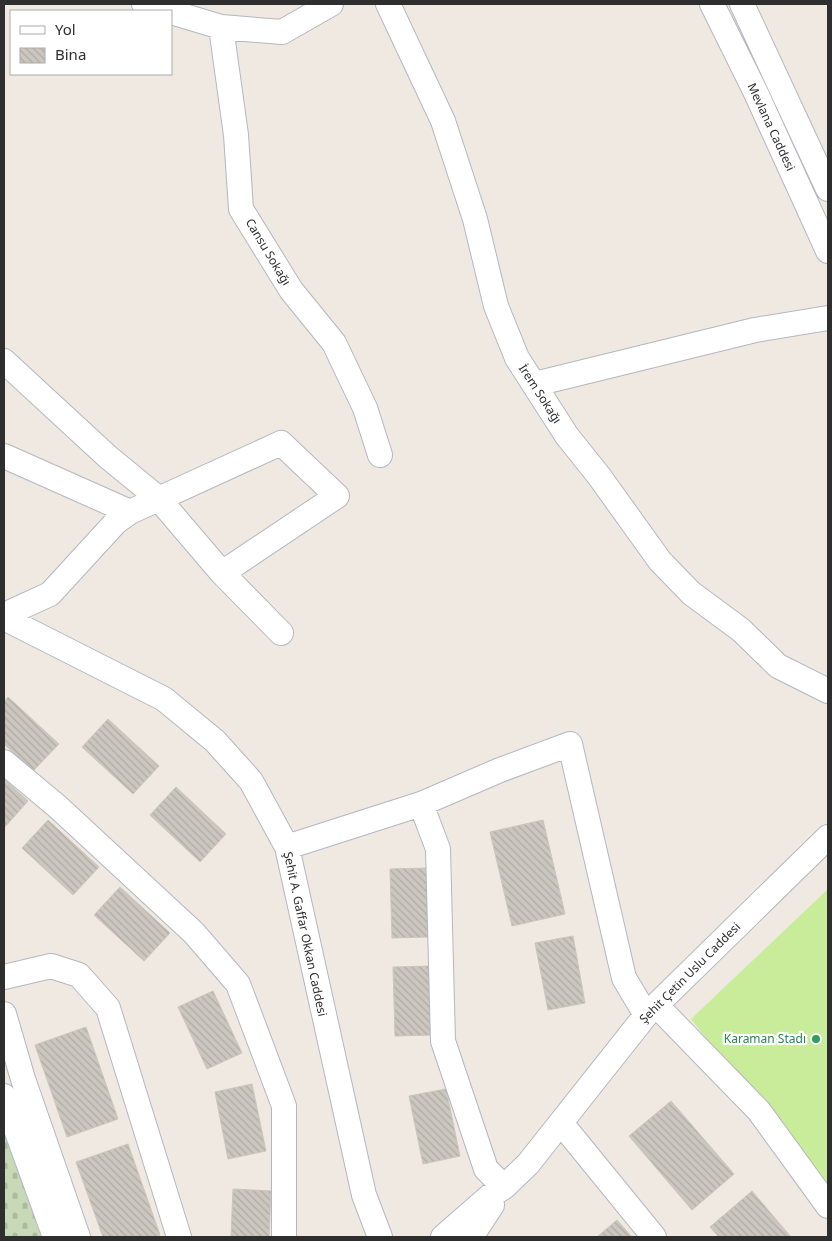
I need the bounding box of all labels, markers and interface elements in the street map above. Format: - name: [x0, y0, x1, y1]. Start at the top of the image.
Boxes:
- legend: [10, 10, 172, 75]
- text: Yol: [55, 19, 76, 39]
- text: Bina: [55, 44, 86, 64]
- street label: Mevlana Caddesi: [744, 80, 799, 174]
- street label: Cansu Sokağı: [242, 215, 295, 288]
- street label: İrem Sokağı: [515, 361, 566, 427]
- street label: Şehit A. Gaffar Okkan Caddesi: [280, 850, 331, 1018]
- street label: Şehit Çetin Uslu Caddesi: [635, 918, 744, 1027]
- place label: Karaman Stadı: [724, 1030, 806, 1047]
- marker: Karaman Stadı: [810, 1033, 822, 1045]

